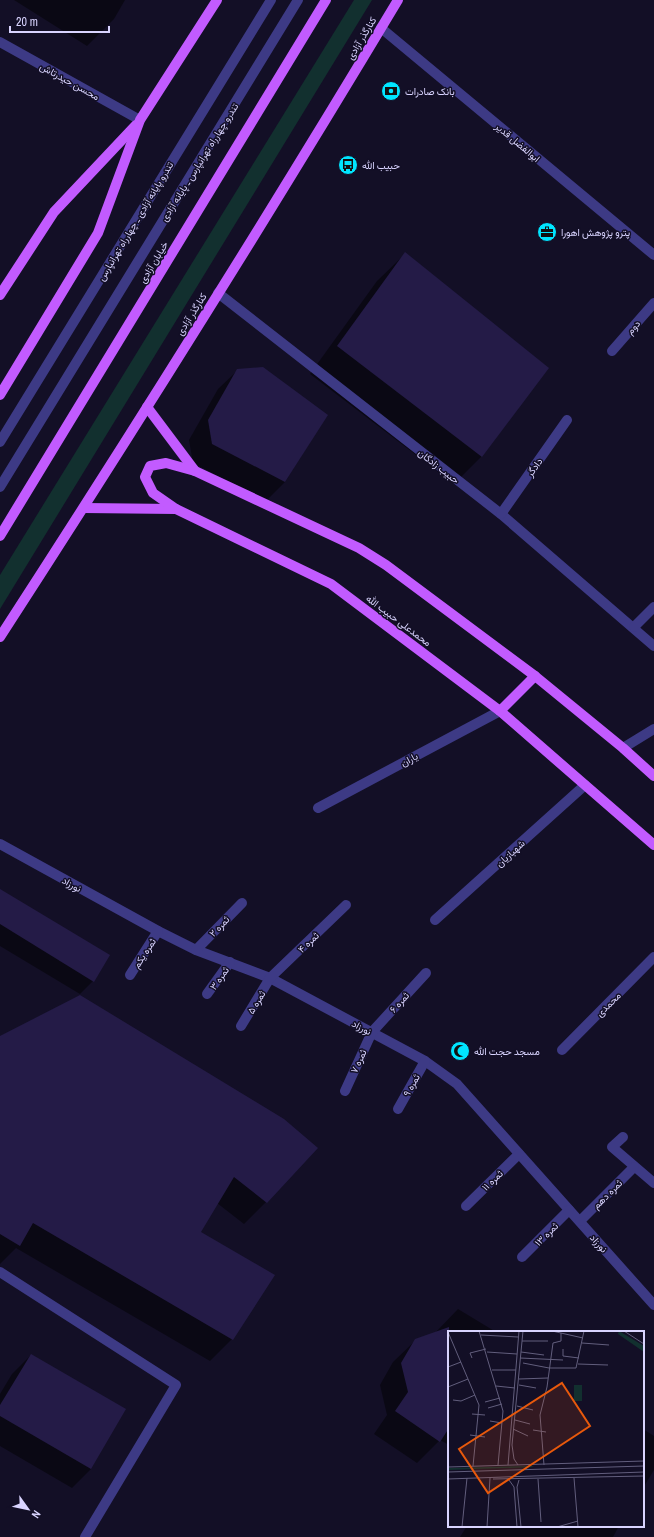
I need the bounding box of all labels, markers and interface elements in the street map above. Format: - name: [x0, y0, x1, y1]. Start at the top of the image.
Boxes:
- scale bar: [10, 8, 109, 34]
- text: 20 m: [16, 14, 38, 30]
- street label: کنارگذر آزادی: [344, 14, 380, 62]
- street label: محسن حیدرتاش: [38, 60, 102, 103]
- bank icon: بانک صادرات: [380, 80, 402, 102]
- place label: بانک صادرات: [405, 85, 455, 98]
- street label: تندرو چهارراه تهرانپارس ـ پایانه آزادی: [158, 101, 242, 224]
- street label: ابوالفضل قدیر: [492, 119, 543, 165]
- bus stop icon: حبیب الله: [337, 154, 359, 176]
- street label: تندرو پایانه آزادی ـ چهارراه تهرانپارس: [95, 159, 177, 284]
- place label: حبیب الله: [362, 159, 400, 172]
- office icon: پترو پژوهش اهورا: [536, 221, 558, 243]
- place label: پترو پژوهش اهورا: [561, 226, 630, 240]
- street label: خیابان آزادی: [136, 239, 171, 286]
- street label: کنارگذر آزادی: [173, 290, 210, 338]
- street label: دوم: [623, 317, 643, 337]
- street label: حبیب زادگان: [415, 446, 462, 487]
- street label: دادگر: [523, 455, 546, 480]
- street label: محمدعلی حبیب الله: [364, 592, 434, 649]
- street label: یاران: [398, 750, 420, 769]
- street label: شهبازیان: [493, 837, 528, 870]
- street label: نورزاد: [60, 874, 84, 895]
- street label: ثمره ۲: [206, 913, 232, 940]
- street label: ثمره ۴: [295, 929, 322, 956]
- street label: ثمره یکم: [130, 936, 159, 971]
- street label: ثمره ۳: [207, 964, 232, 992]
- street label: ثمره ۵: [244, 988, 268, 1016]
- street label: ثمره ۶: [387, 989, 412, 1015]
- street label: محمدی: [593, 989, 624, 1020]
- street label: نورزاد: [350, 1017, 374, 1038]
- mosque icon: مسجد حجت الله: [449, 1040, 471, 1062]
- place label: مسجد حجت الله: [474, 1045, 540, 1058]
- street label: ثمره ۷: [347, 1047, 370, 1075]
- street label: ثمره ۹: [400, 1072, 423, 1099]
- street label: ثمره ۱۱: [479, 1167, 506, 1194]
- street label: ثمره دهم: [590, 1177, 625, 1212]
- street label: ثمره ۱۳: [532, 1220, 561, 1249]
- street label: نورزاد: [587, 1231, 610, 1255]
- inset map: [448, 1331, 644, 1527]
- north arrow: [8, 1489, 48, 1529]
- text: N: [29, 1508, 44, 1521]

